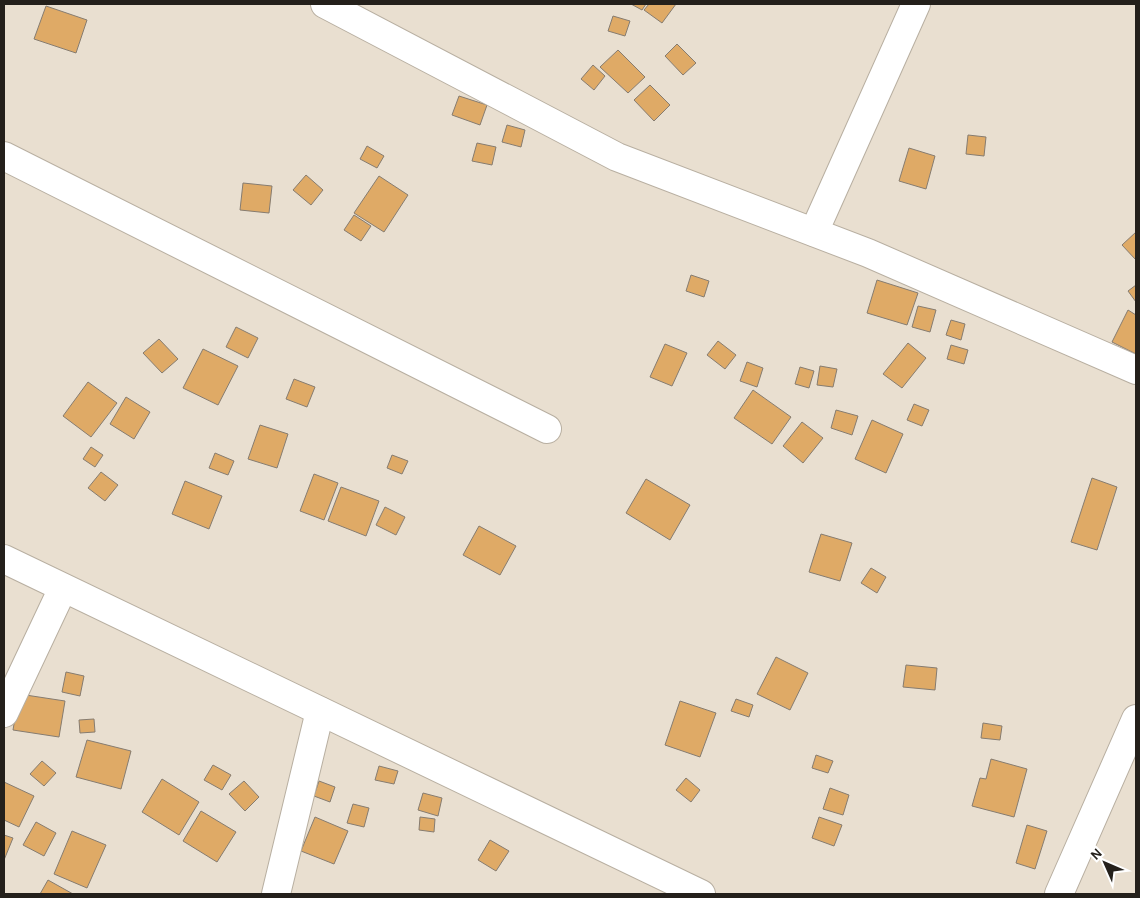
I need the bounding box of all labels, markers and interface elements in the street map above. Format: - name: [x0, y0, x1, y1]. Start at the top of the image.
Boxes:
- north arrow: [1080, 838, 1130, 888]
- text: N: [1088, 846, 1105, 863]

